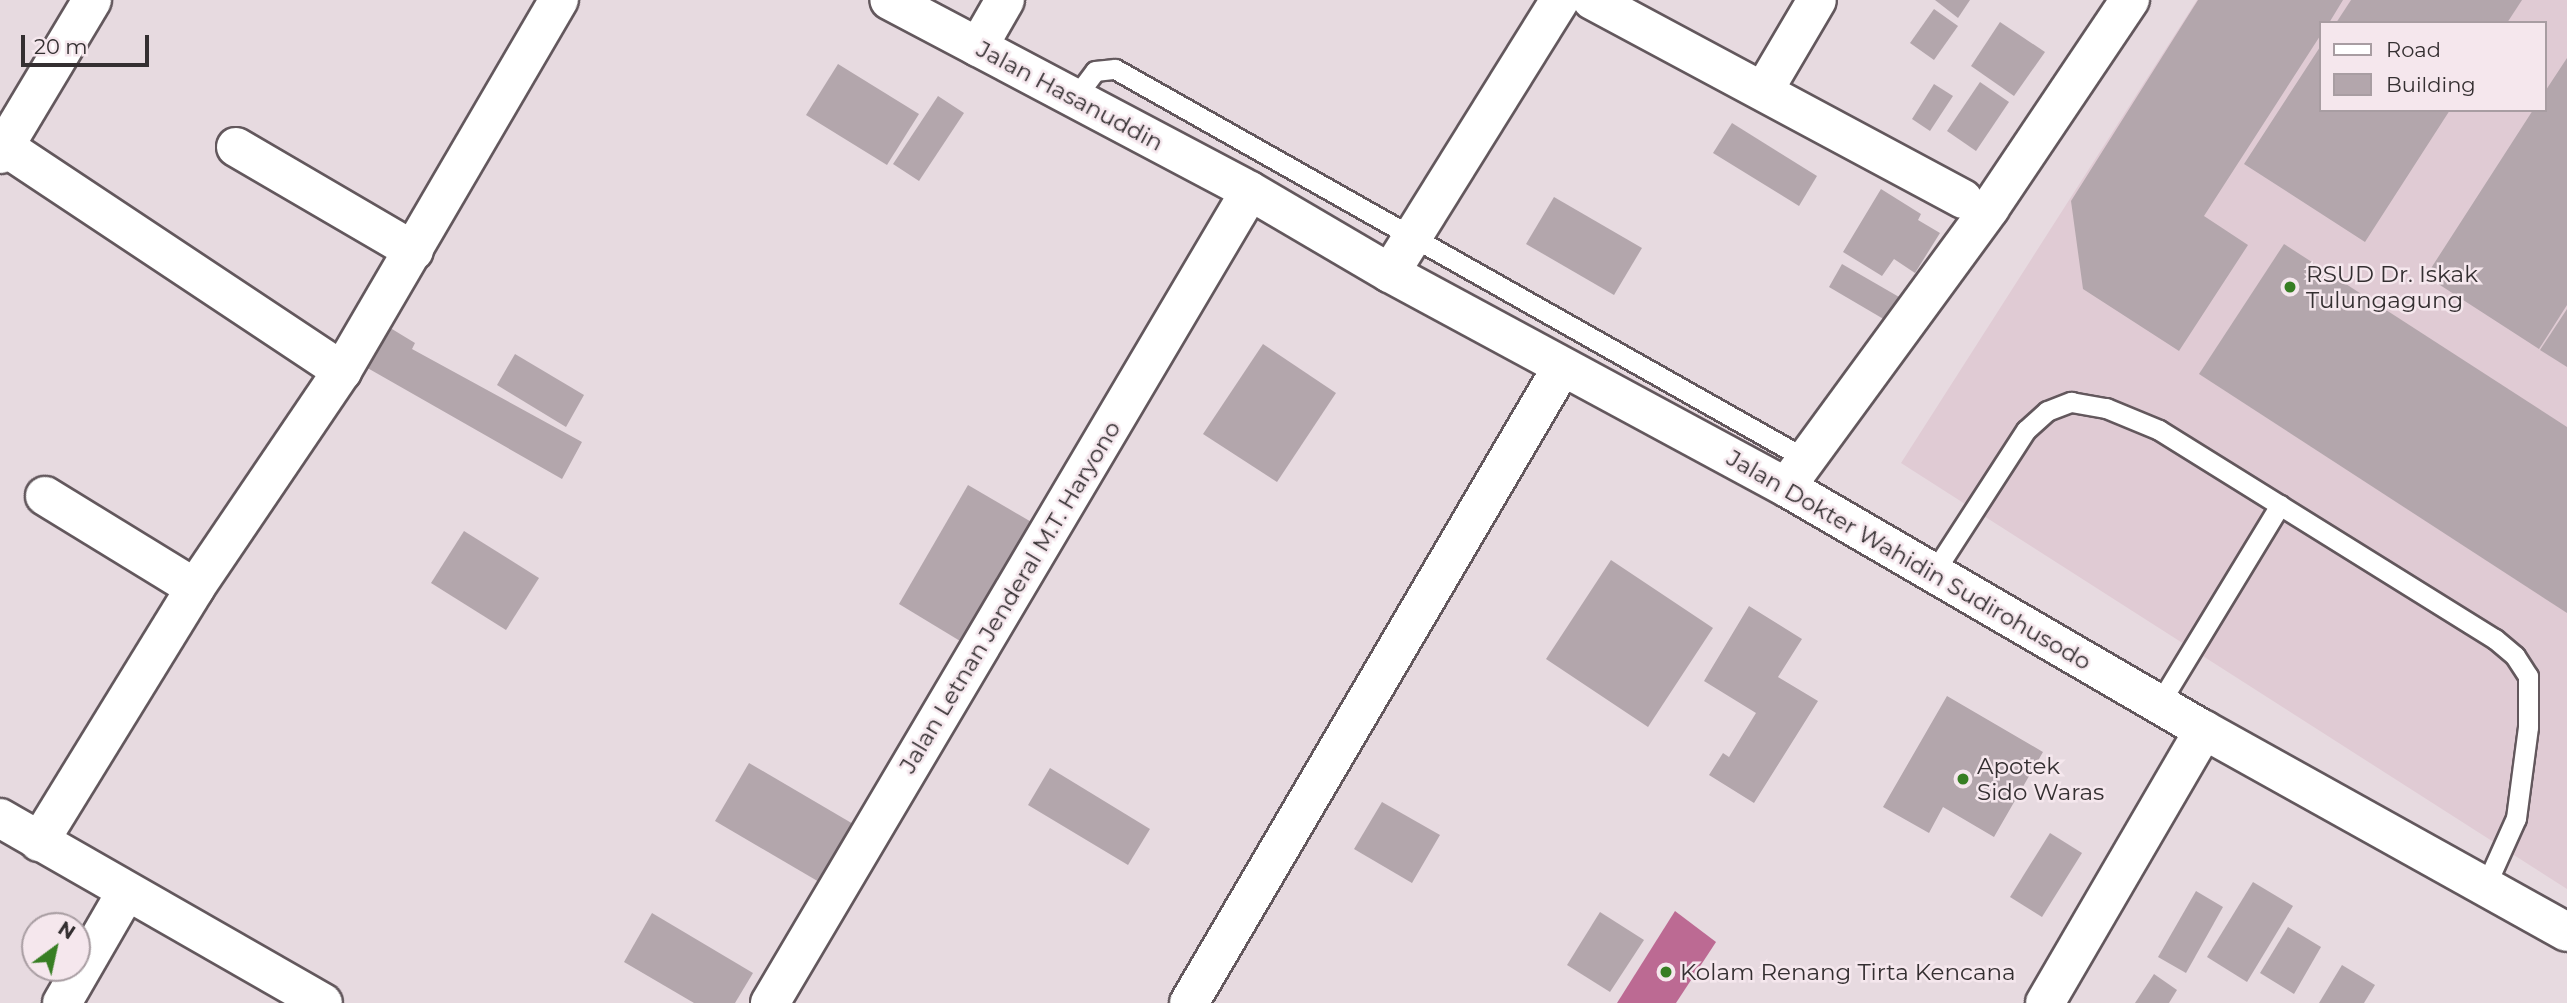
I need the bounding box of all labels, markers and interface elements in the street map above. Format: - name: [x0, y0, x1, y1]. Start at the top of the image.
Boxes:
- scale bar: [24, 21, 152, 65]
- legend: [2318, 21, 2546, 112]
- text: 20 m: [34, 34, 88, 59]
- street label: Jalan Hasanuddin: [972, 35, 1168, 157]
- text: Road: [2386, 37, 2441, 62]
- text: Building: [2386, 72, 2476, 97]
- place label: RSUD Dr. Iskak Tulungagung: [2306, 260, 2478, 314]
- marker: RSUD Dr. Iskak Tulungagung: [2280, 277, 2300, 297]
- street label: Jalan Letnan Jenderal M.T. Haryono: [894, 416, 1126, 778]
- street label: Jalan Dokter Wahidin Sudirohusodo: [1722, 444, 2096, 676]
- place label: Apotek Sido Waras: [1977, 752, 2104, 806]
- marker: Apotek Sido Waras: [1955, 771, 1971, 787]
- north arrow: [21, 912, 91, 982]
- text: N: [54, 917, 79, 944]
- place label: Kolam Renang Tirta Kencana: [1680, 958, 2016, 986]
- marker: Kolam Renang Tirta Kencana: [1658, 964, 1674, 980]

